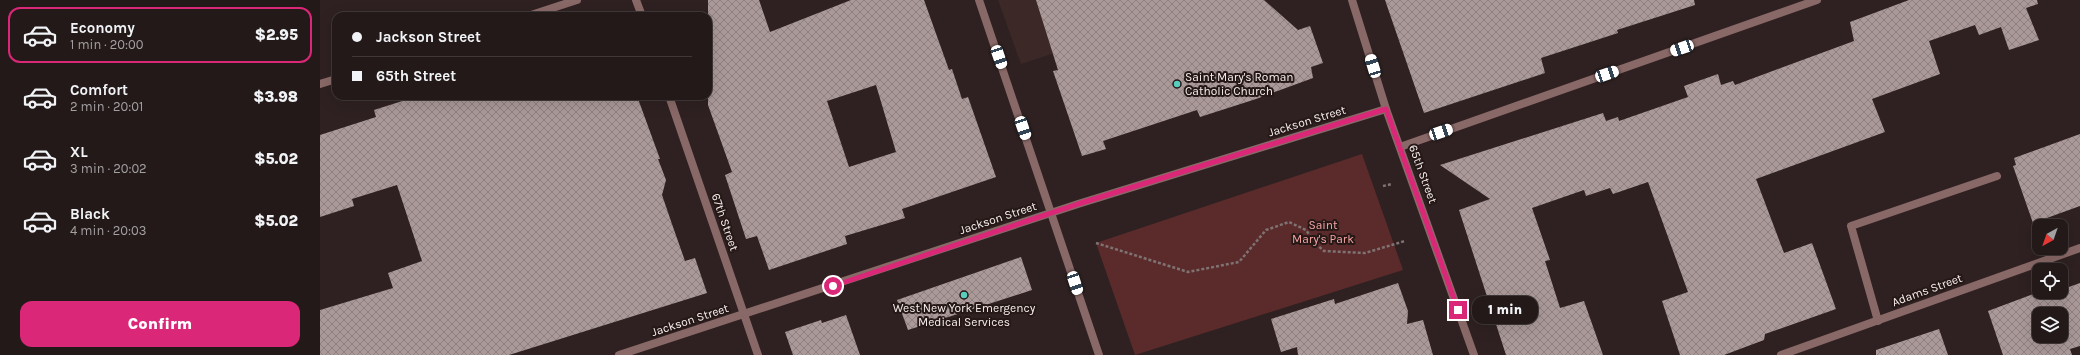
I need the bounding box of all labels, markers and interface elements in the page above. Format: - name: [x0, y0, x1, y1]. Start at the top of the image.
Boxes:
- icon: car: [22, 17, 58, 53]
- text: Economy: [70, 19, 135, 37]
- text: $2.95: [255, 26, 298, 44]
- text: Jackson Street: [376, 28, 481, 46]
- text: 1 min · 20:00: [70, 37, 143, 52]
- car: [1669, 38, 1695, 58]
- car: [989, 44, 1009, 70]
- car: [1364, 53, 1382, 79]
- car: [1594, 64, 1620, 84]
- text: 65th Street: [376, 67, 456, 85]
- place label: Saint Mary's Roman Catholic Church: [1185, 70, 1294, 98]
- icon: car: [22, 79, 58, 115]
- marker: Saint Mary's Roman Catholic Church: [1172, 79, 1182, 89]
- text: Comfort: [70, 81, 128, 99]
- text: $3.98: [253, 88, 298, 106]
- text: 2 min · 20:01: [70, 99, 143, 114]
- street label: Jackson Street: [1267, 102, 1348, 139]
- car: [1013, 115, 1033, 141]
- car: [1428, 122, 1454, 142]
- icon: car: [22, 141, 58, 177]
- text: XL: [70, 143, 88, 161]
- street label: 65th Street: [1406, 143, 1440, 206]
- text: $5.02: [254, 150, 298, 168]
- text: 3 min · 20:02: [70, 161, 147, 176]
- street label: 67th Street: [709, 191, 742, 253]
- street label: Jackson Street: [958, 199, 1039, 237]
- icon: car: [22, 203, 58, 239]
- text: Black: [70, 205, 110, 223]
- text: $5.02: [254, 212, 298, 230]
- park label: Saint Mary's Park: [1292, 218, 1354, 246]
- north arrow: [2032, 219, 2068, 255]
- map controls: [2032, 219, 2068, 343]
- text: 4 min · 20:03: [70, 223, 146, 238]
- button: locate: [2032, 263, 2068, 299]
- car: [1066, 270, 1084, 296]
- street label: Adams Street: [1890, 271, 1965, 309]
- route start: [824, 277, 842, 295]
- marker: West New York Emergency Medical Services: [959, 290, 969, 300]
- callout: 1 min: [1472, 296, 1538, 324]
- button: Confirm: [20, 301, 300, 347]
- street label: Jackson Street: [650, 301, 731, 339]
- place label: West New York Emergency Medical Services: [893, 301, 1036, 329]
- route end: [1449, 301, 1467, 319]
- text: 1 min: [1488, 302, 1522, 317]
- button: layers: [2032, 307, 2068, 343]

